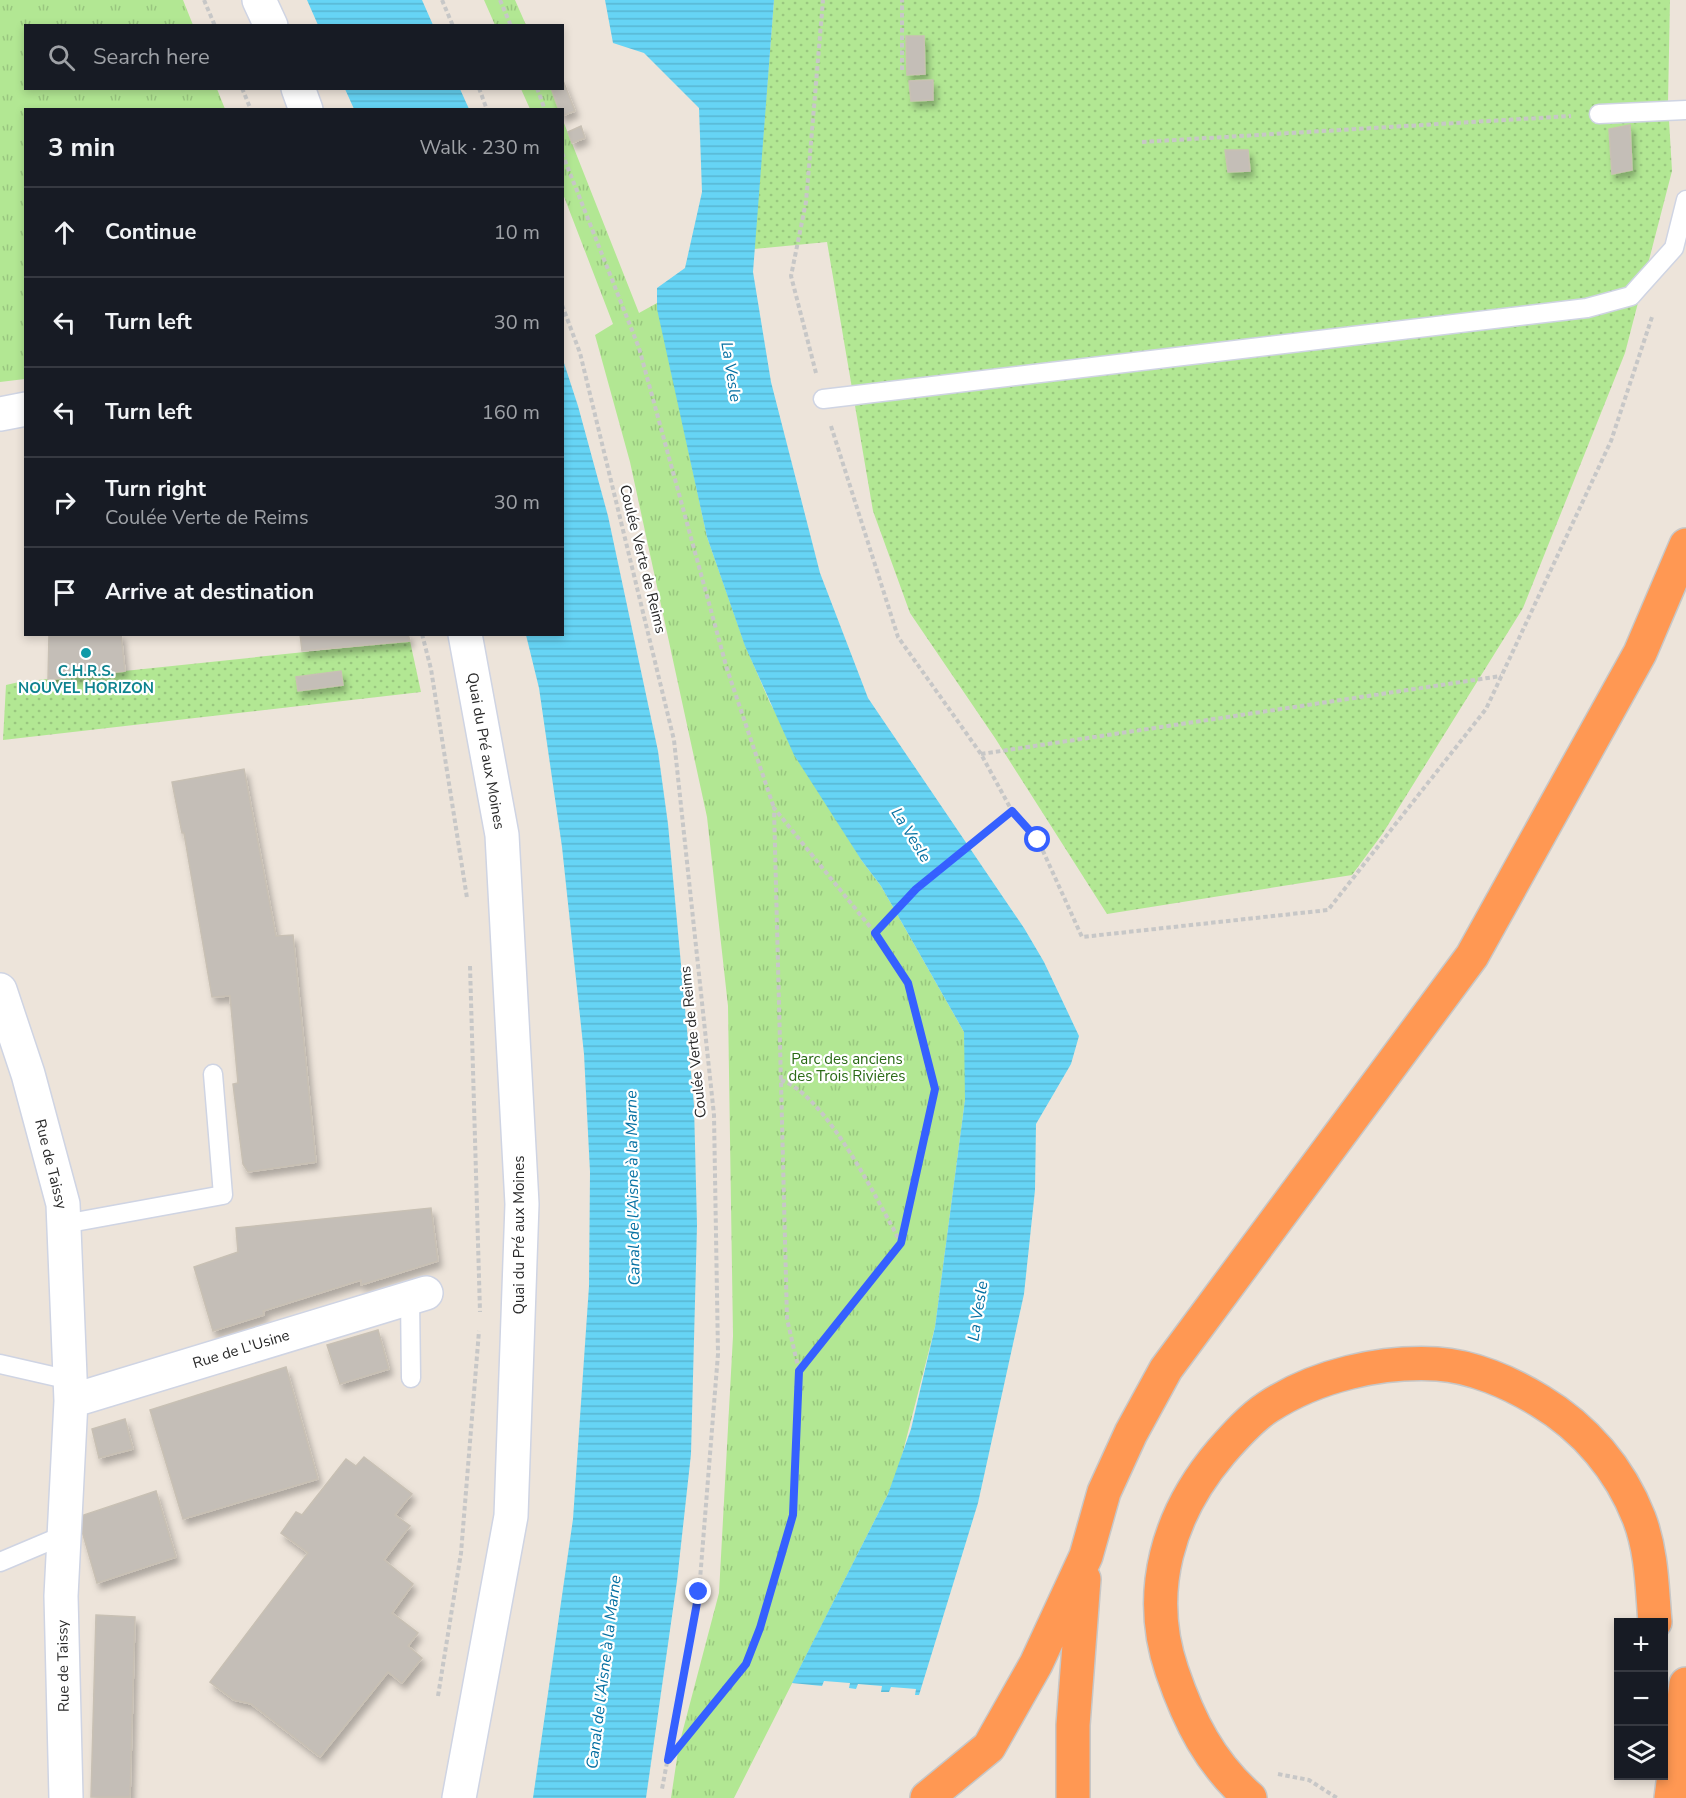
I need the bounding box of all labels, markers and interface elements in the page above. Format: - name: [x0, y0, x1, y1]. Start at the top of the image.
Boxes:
- search box: [24, 24, 564, 90]
- icon: search: [45, 41, 78, 74]
- text: Search here: [93, 42, 210, 72]
- text: 3 min: [48, 130, 115, 165]
- text: Walk · 230 m: [420, 134, 540, 161]
- icon: ahead: [48, 216, 81, 249]
- text: Continue: [105, 217, 196, 247]
- text: 10 m: [494, 219, 540, 246]
- icon: left: [48, 306, 81, 339]
- text: Turn left: [105, 307, 192, 337]
- text: 30 m: [494, 309, 540, 336]
- water label: La Vesle: [715, 340, 747, 404]
- icon: left: [48, 396, 81, 429]
- text: Turn left: [105, 397, 192, 427]
- text: 160 m: [482, 399, 540, 426]
- text: Turn right: [105, 474, 206, 504]
- street label: Coulée Verte de Reims: [615, 483, 671, 635]
- icon: right: [48, 486, 81, 519]
- text: 30 m: [494, 489, 540, 516]
- text: Coulée Verte de Reims: [105, 504, 309, 531]
- icon: arrive: [48, 576, 81, 609]
- text: Arrive at destination: [105, 577, 314, 607]
- marker: C.H.R.S. NOUVEL HORIZON: [79, 646, 93, 660]
- place label: C.H.R.S. NOUVEL HORIZON: [18, 661, 154, 698]
- street label: Quai du Pré aux Moines: [462, 671, 510, 831]
- water label: La Vesle: [886, 803, 937, 867]
- route start: [1024, 826, 1050, 852]
- street label: Coulée Verte de Reims: [675, 965, 711, 1119]
- park label: Parc des anciens des Trois Rivières: [788, 1049, 906, 1086]
- water label: Canal de l'Aisne à la Marne: [620, 1090, 646, 1286]
- street label: Rue de Taissy: [30, 1117, 72, 1211]
- street label: Quai du Pré aux Moines: [509, 1155, 529, 1315]
- water label: La Vesle: [962, 1279, 994, 1343]
- street label: Rue de L'Usine: [190, 1325, 292, 1373]
- water label: Canal de l'Aisne à la Marne: [581, 1573, 627, 1770]
- route end: [685, 1578, 711, 1604]
- map controls: [1614, 1618, 1668, 1780]
- button: +: [1614, 1618, 1668, 1672]
- street label: Rue de Taissy: [52, 1619, 74, 1712]
- button: −: [1614, 1672, 1668, 1726]
- button: layers: [1614, 1726, 1668, 1780]

